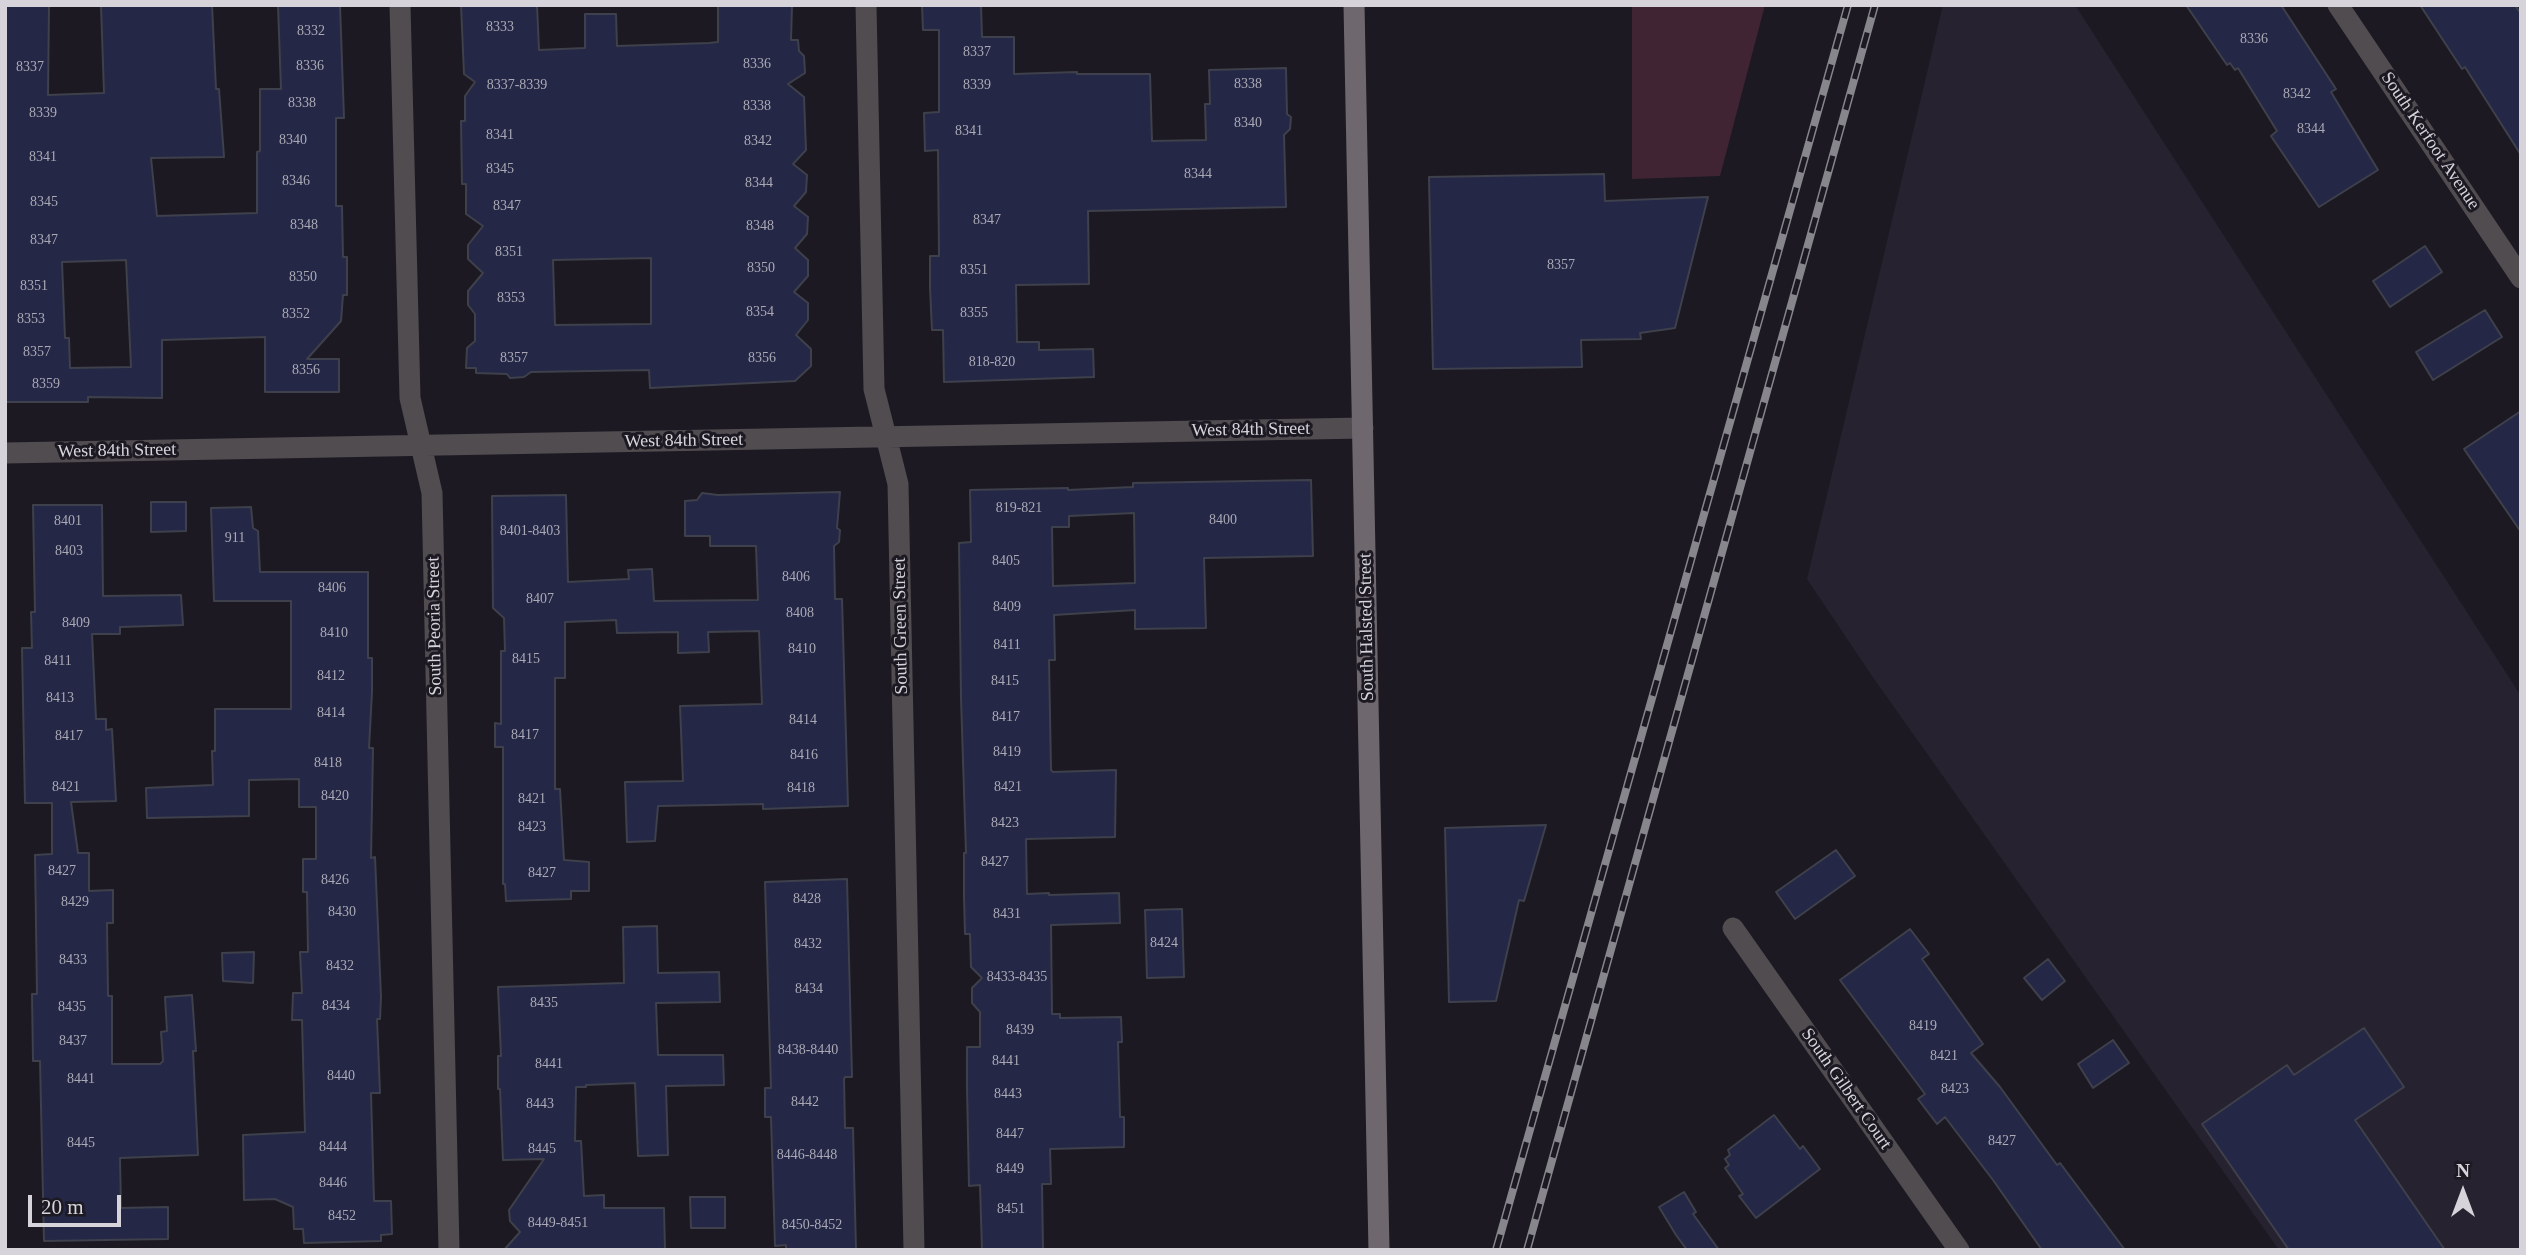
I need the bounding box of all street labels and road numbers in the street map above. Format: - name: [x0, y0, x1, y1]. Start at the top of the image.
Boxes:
- street label: South Kerfoot Avenue: [2376, 68, 2484, 214]
- street label: West 84th Street: [1192, 418, 1310, 442]
- street label: West 84th Street: [625, 429, 743, 453]
- street label: West 84th Street: [58, 439, 176, 463]
- street label: South Halsted Street: [1355, 553, 1379, 701]
- street label: South Peoria Street: [423, 556, 447, 696]
- street label: South Green Street: [889, 557, 913, 695]
- street label: South Gilbert Court: [1796, 1024, 1896, 1154]

